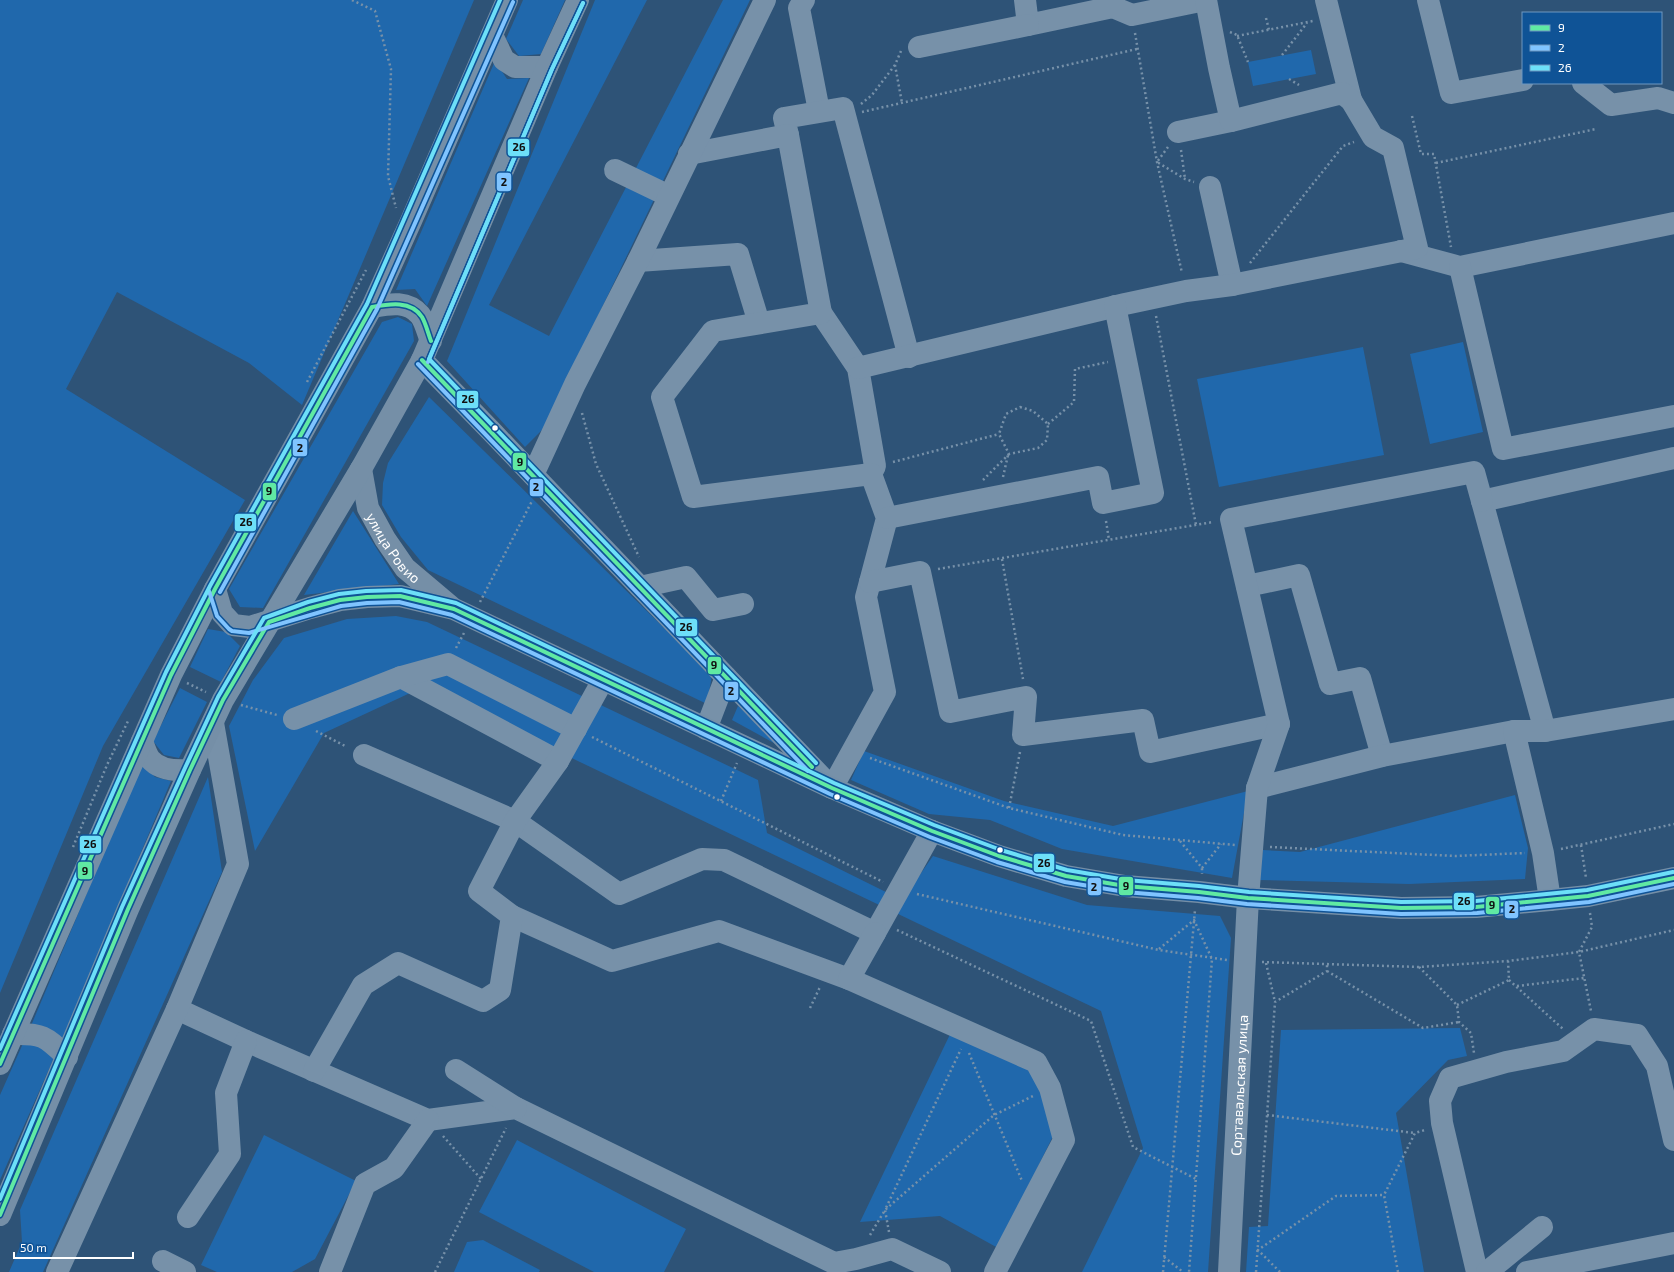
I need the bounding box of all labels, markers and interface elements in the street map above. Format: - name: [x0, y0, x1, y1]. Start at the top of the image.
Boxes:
- legend: [1522, 12, 1662, 84]
- text: 9: [1558, 20, 1565, 34]
- text: 2: [1558, 40, 1565, 54]
- text: 26: [1558, 60, 1572, 74]
- line badge: 26: [507, 138, 530, 157]
- text: 26: [513, 140, 526, 153]
- line badge: 2: [496, 172, 512, 192]
- text: 2: [501, 175, 507, 188]
- line badge: 26: [456, 390, 479, 409]
- text: 26: [462, 392, 475, 405]
- unlabelled marker: [490, 423, 500, 433]
- line badge: 2: [292, 438, 308, 457]
- text: 2: [297, 441, 303, 454]
- line badge: 9: [512, 452, 527, 471]
- text: 9: [517, 455, 523, 468]
- line badge: 2: [529, 478, 544, 497]
- text: 2: [533, 480, 539, 493]
- line badge: 9: [262, 482, 277, 501]
- text: 9: [266, 484, 272, 497]
- street label: улица Ровио: [364, 509, 424, 586]
- line badge: 26: [234, 513, 257, 532]
- text: 26: [240, 515, 253, 528]
- line badge: 26: [675, 618, 698, 637]
- text: 26: [680, 620, 693, 633]
- line badge: 9: [707, 656, 722, 675]
- text: 9: [711, 658, 717, 671]
- line badge: 2: [724, 681, 739, 701]
- text: 2: [728, 684, 734, 697]
- unlabelled marker: [832, 792, 842, 802]
- line badge: 26: [79, 835, 102, 854]
- text: 26: [84, 837, 97, 850]
- unlabelled marker: [995, 845, 1005, 855]
- line badge: 26: [1033, 853, 1055, 873]
- text: 26: [1038, 856, 1051, 869]
- line badge: 9: [77, 861, 93, 880]
- text: 9: [82, 864, 88, 877]
- line badge: 9: [1118, 876, 1134, 896]
- line badge: 2: [1087, 877, 1102, 896]
- text: 9: [1123, 879, 1129, 892]
- text: 2: [1091, 880, 1097, 893]
- line badge: 26: [1453, 892, 1475, 911]
- text: 26: [1458, 894, 1471, 907]
- line badge: 9: [1485, 896, 1500, 915]
- text: 9: [1489, 898, 1495, 911]
- line badge: 2: [1504, 900, 1519, 919]
- text: 2: [1509, 902, 1515, 915]
- street label: Сортавальская улица: [1226, 1014, 1251, 1156]
- scale bar: [14, 1234, 133, 1260]
- text: 50 m: [20, 1240, 47, 1254]

